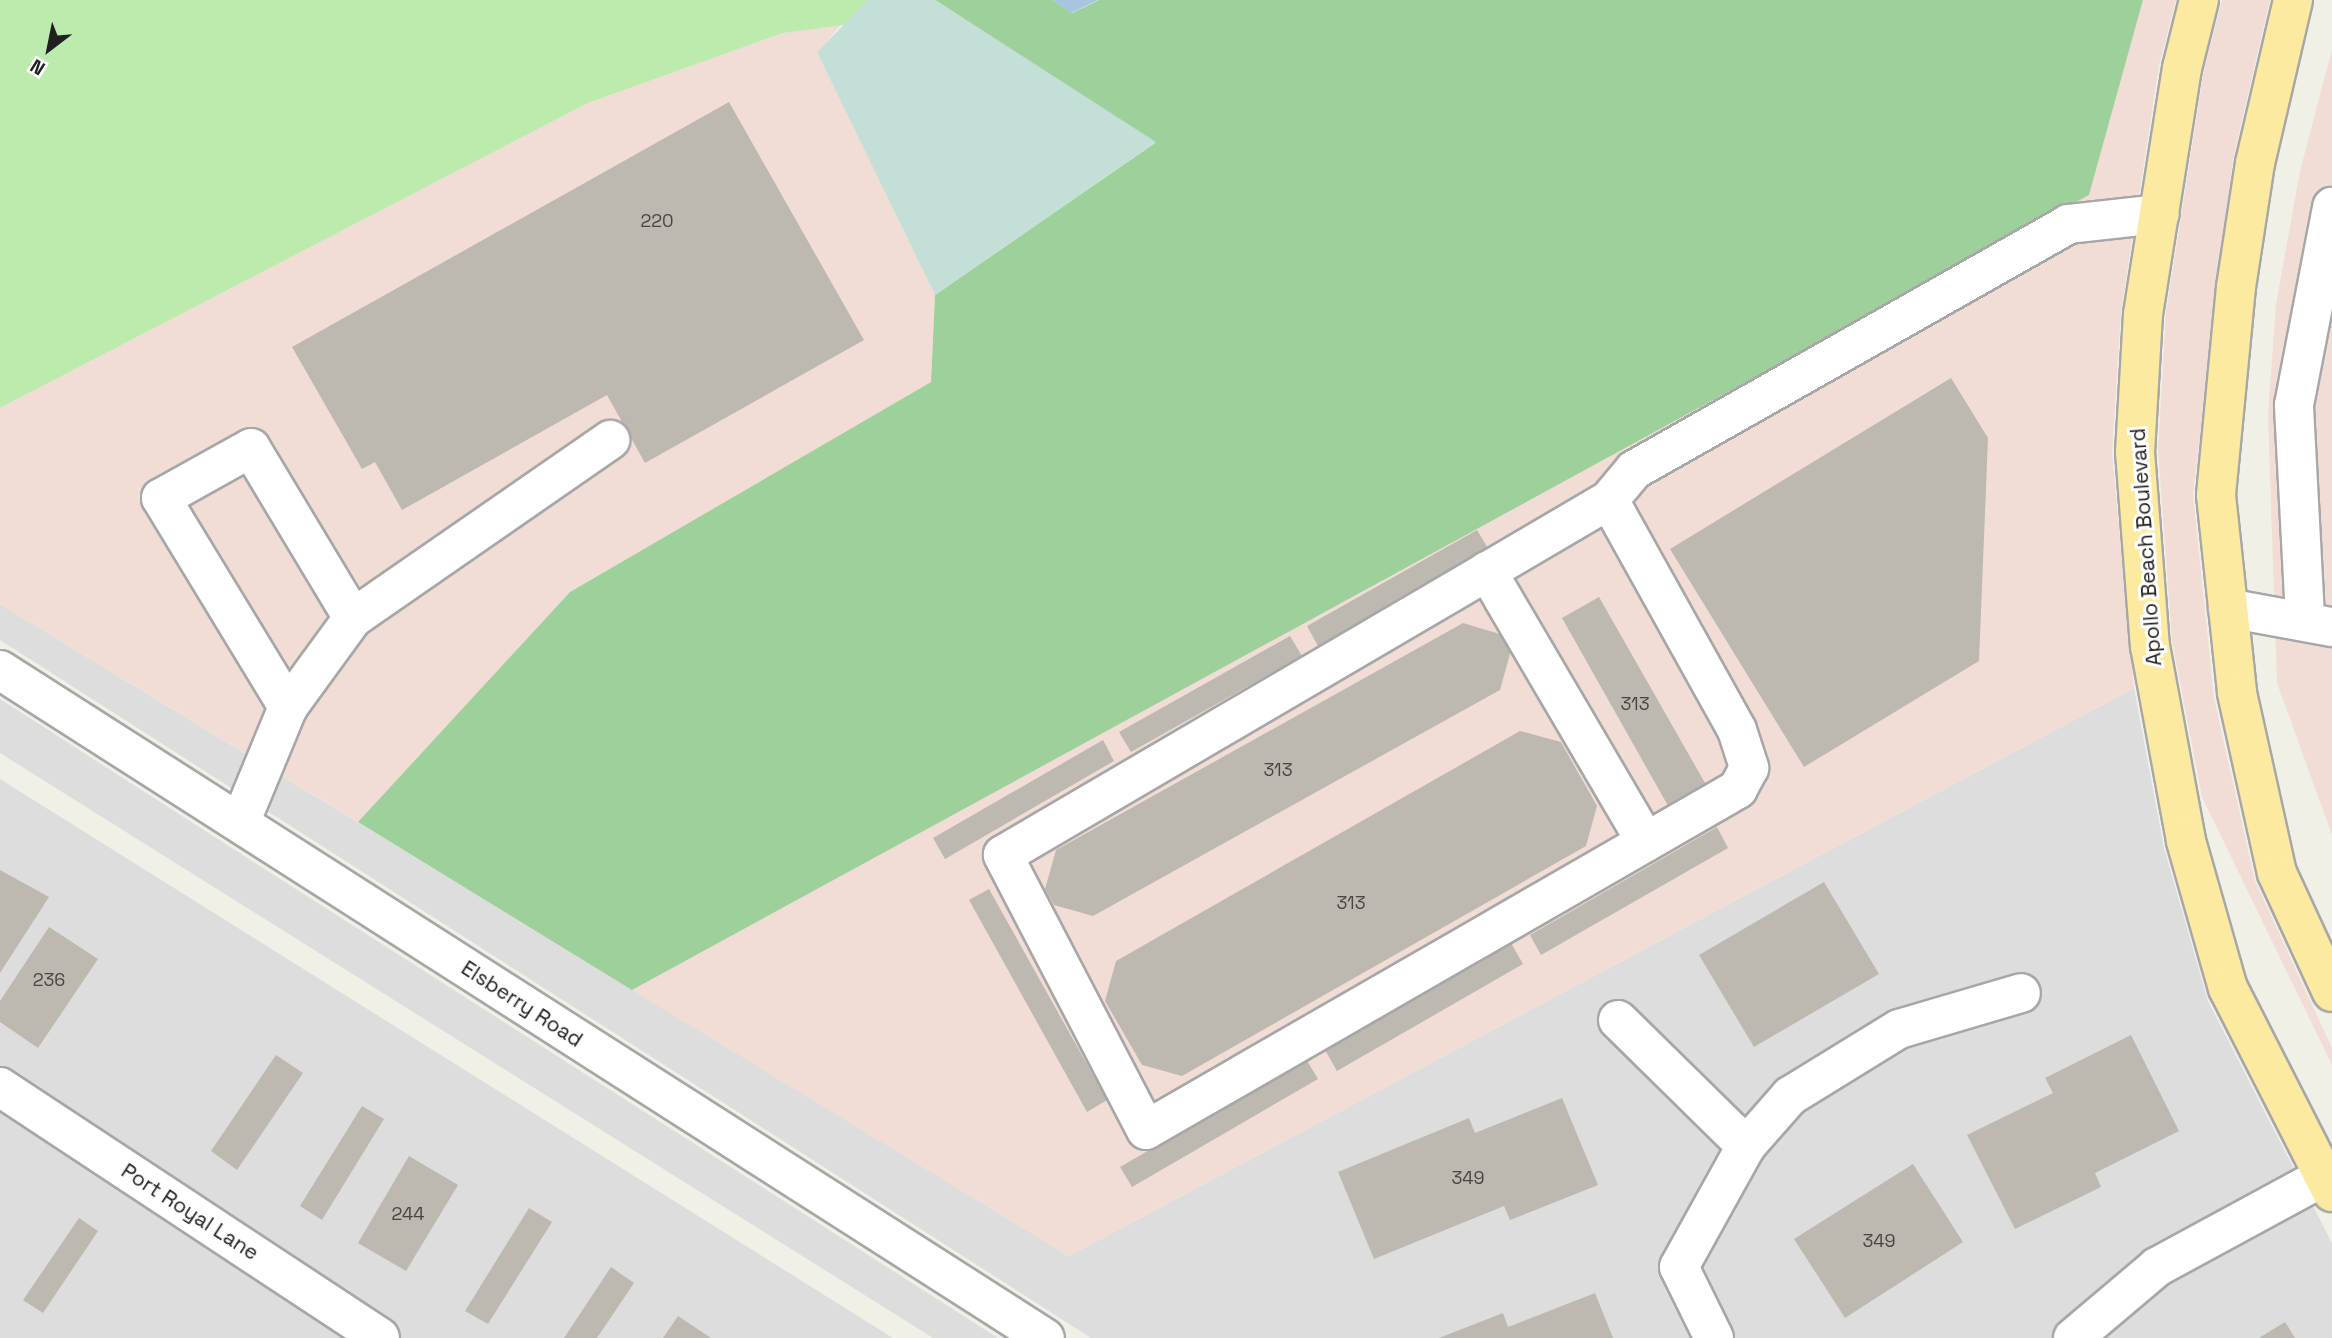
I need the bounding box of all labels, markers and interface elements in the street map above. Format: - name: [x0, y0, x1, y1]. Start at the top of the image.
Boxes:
- north arrow: [14, 14, 84, 84]
- text: N: [26, 53, 50, 81]
- house number: 220: [640, 210, 674, 232]
- street label: Apollo Beach Boulevard: [2125, 427, 2167, 667]
- house number: 313: [1620, 693, 1650, 715]
- house number: 313: [1263, 759, 1293, 781]
- house number: 313: [1336, 892, 1366, 914]
- street label: Elsberry Road: [457, 955, 587, 1053]
- house number: 236: [33, 969, 65, 991]
- street label: Port Royal Lane: [117, 1158, 263, 1266]
- house number: 349: [1451, 1167, 1485, 1189]
- house number: 244: [392, 1203, 424, 1225]
- house number: 349: [1862, 1230, 1896, 1252]

